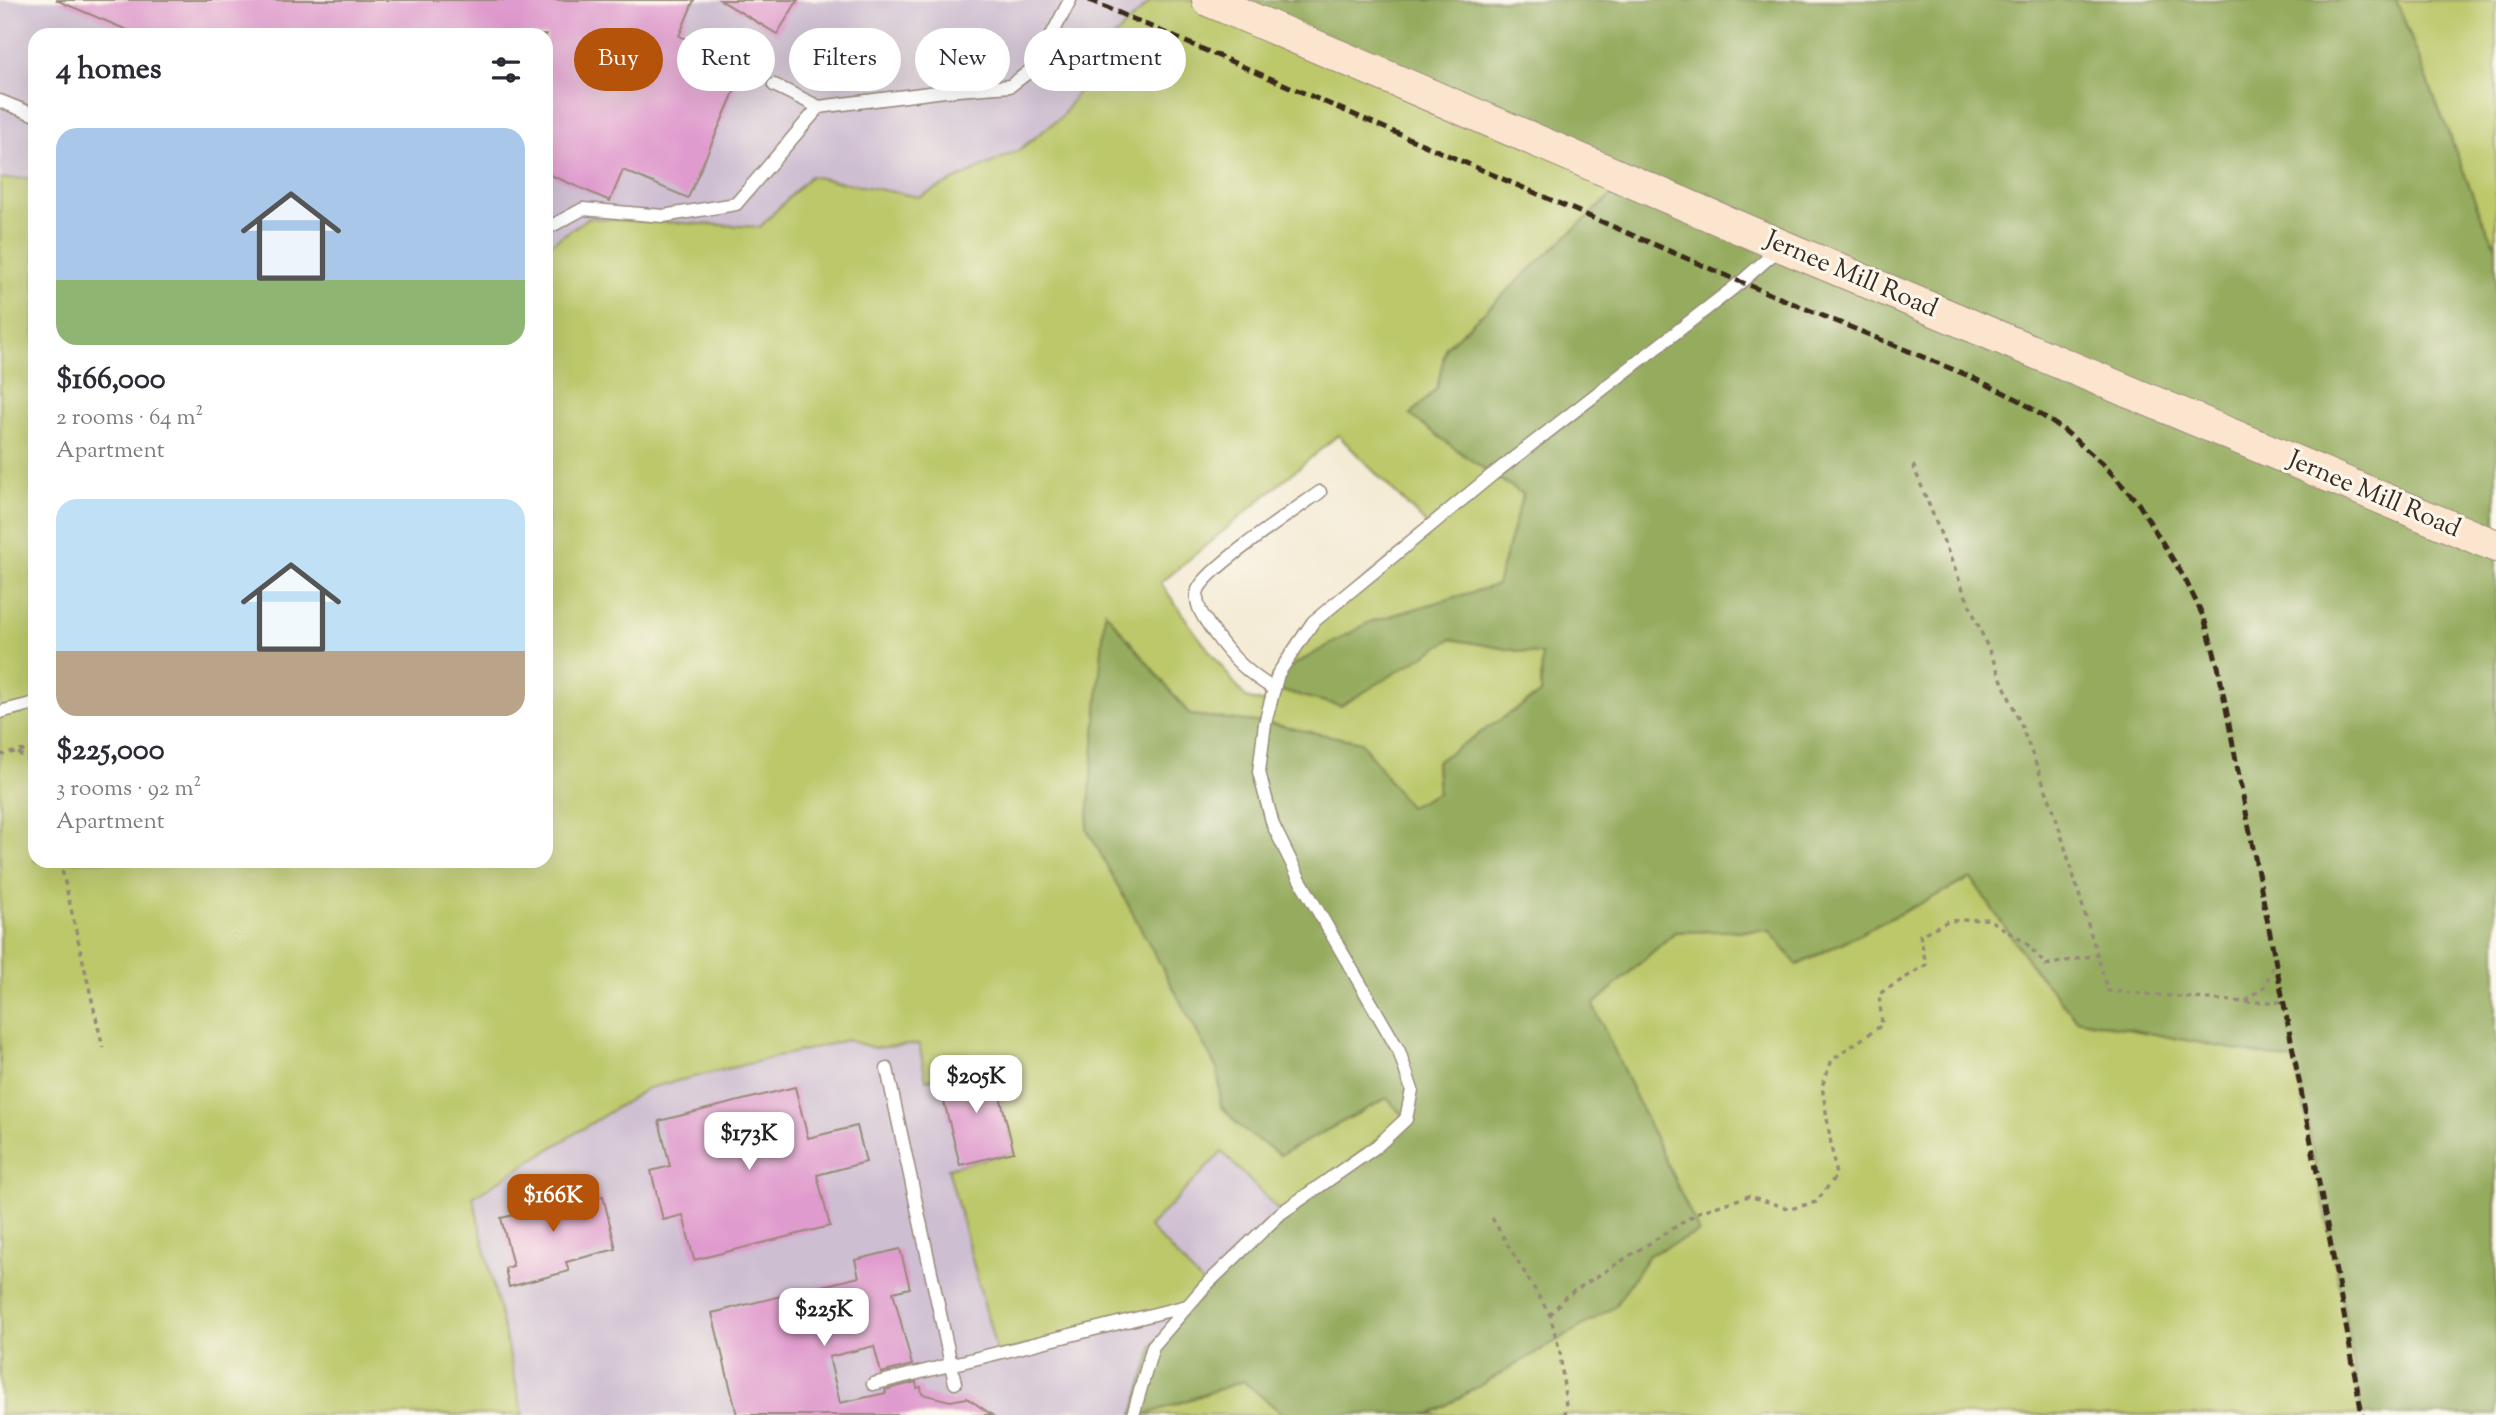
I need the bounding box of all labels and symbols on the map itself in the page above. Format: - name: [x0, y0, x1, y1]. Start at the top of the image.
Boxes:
- street label: Jernee Mill Road: [1757, 221, 1943, 328]
- street label: Jernee Mill Road: [2280, 441, 2466, 548]
- pin: $205K: [927, 1056, 1025, 1115]
- pin: $173K: [700, 1112, 798, 1172]
- pin: $166K: [504, 1174, 602, 1234]
- pin: $225K: [775, 1288, 873, 1348]

